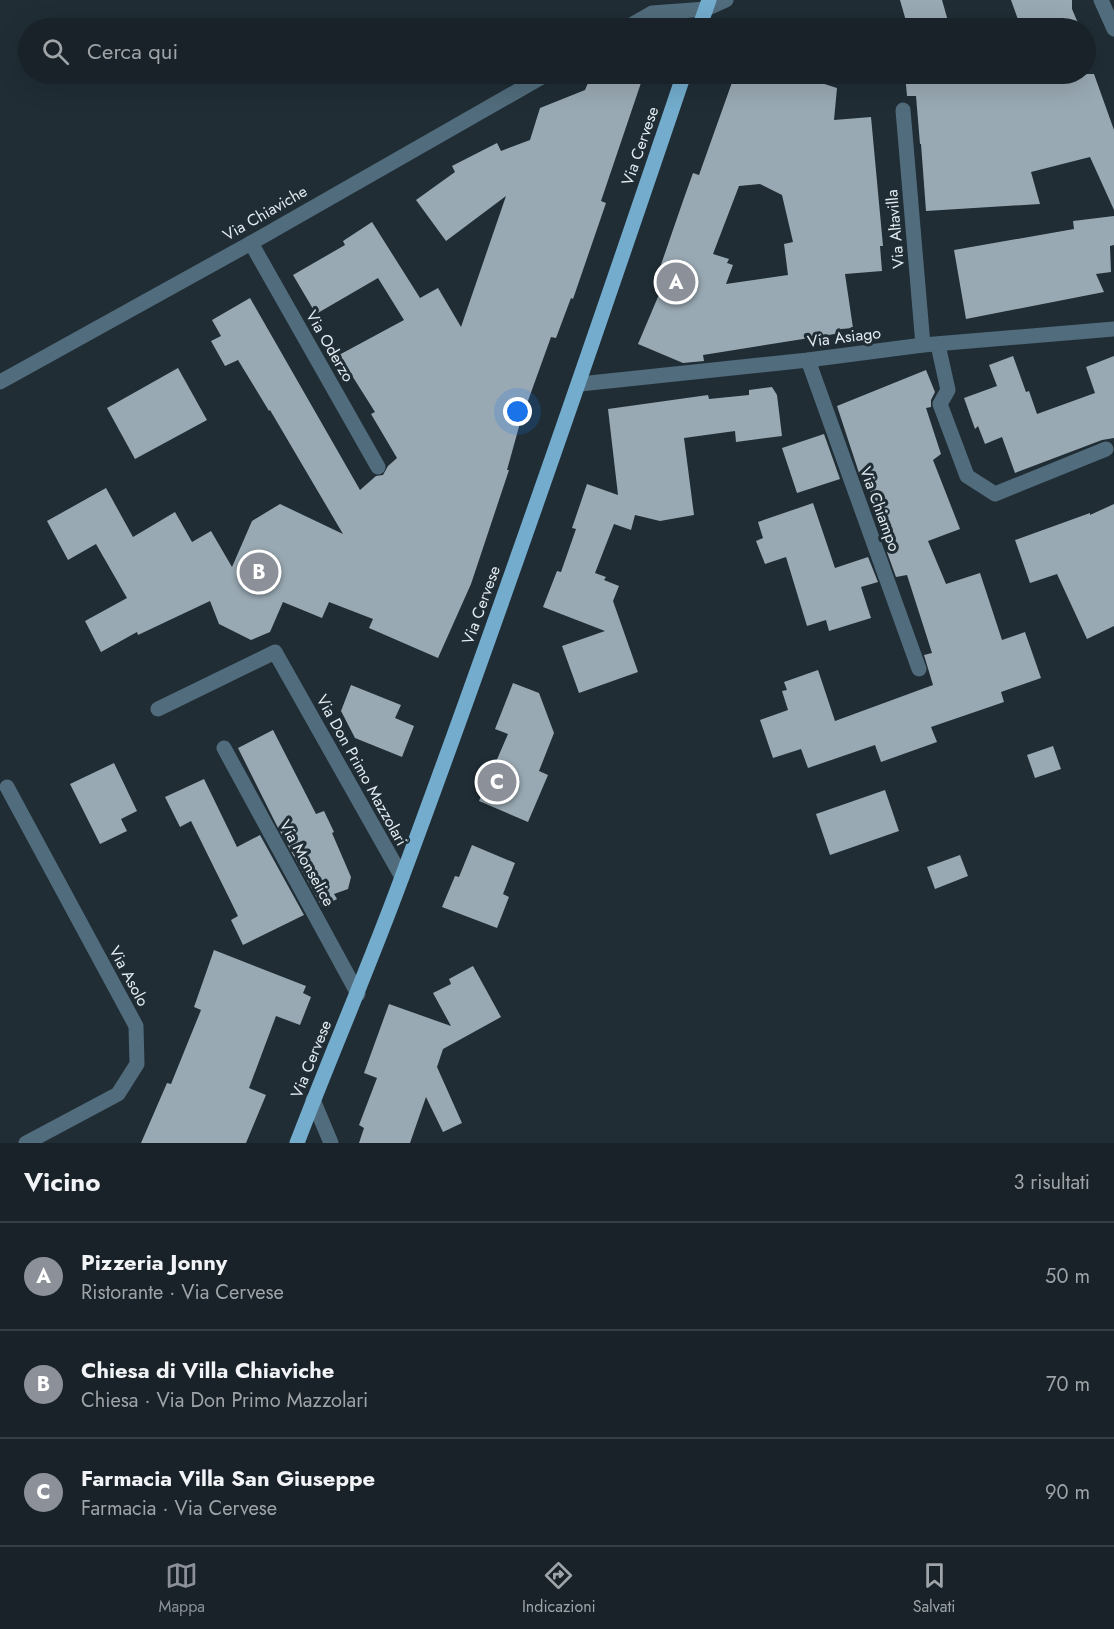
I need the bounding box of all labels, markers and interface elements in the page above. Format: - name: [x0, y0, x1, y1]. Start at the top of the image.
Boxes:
- search box: [18, 18, 1096, 84]
- icon: search: [39, 35, 72, 68]
- text: Cerca qui: [87, 35, 178, 67]
- street label: Via Cervese: [616, 103, 664, 189]
- street label: Via Chiaviche: [219, 180, 311, 246]
- street label: Via Altavilla: [880, 189, 910, 269]
- pin: A: [656, 260, 696, 304]
- street label: Via Oderzo: [300, 306, 360, 386]
- street label: Via Asiago: [806, 321, 882, 353]
- your location: [503, 397, 532, 426]
- street label: Via Chiampo: [854, 463, 906, 555]
- pin: B: [240, 550, 278, 594]
- street label: Via Cervese: [456, 562, 506, 648]
- street label: Via Don Primo Mazzolari: [311, 690, 413, 850]
- pin: C: [478, 760, 516, 804]
- street label: Via Monselice: [274, 816, 340, 910]
- street label: Via Asolo: [103, 942, 155, 1010]
- street label: Via Cervese: [285, 1017, 337, 1101]
- text: Vicino: [24, 1163, 101, 1201]
- text: 3 risultati: [1013, 1168, 1090, 1197]
- text: Pizzeria Jonny: [81, 1246, 227, 1278]
- text: A: [36, 1262, 51, 1291]
- text: 50 m: [1045, 1262, 1090, 1291]
- text: Ristorante · Via Cervese: [81, 1278, 284, 1307]
- text: Chiesa di Villa Chiaviche: [81, 1354, 334, 1386]
- text: B: [37, 1370, 50, 1399]
- text: 70 m: [1046, 1370, 1090, 1399]
- text: Chiesa · Via Don Primo Mazzolari: [81, 1386, 368, 1415]
- text: Farmacia Villa San Giuseppe: [81, 1462, 375, 1494]
- text: C: [36, 1478, 51, 1507]
- text: 90 m: [1045, 1478, 1090, 1507]
- text: Farmacia · Via Cervese: [81, 1494, 277, 1523]
- tab: Mappa: [158, 1559, 205, 1618]
- tab: Indicazioni: [522, 1559, 596, 1618]
- tab: Salvati: [913, 1559, 956, 1618]

